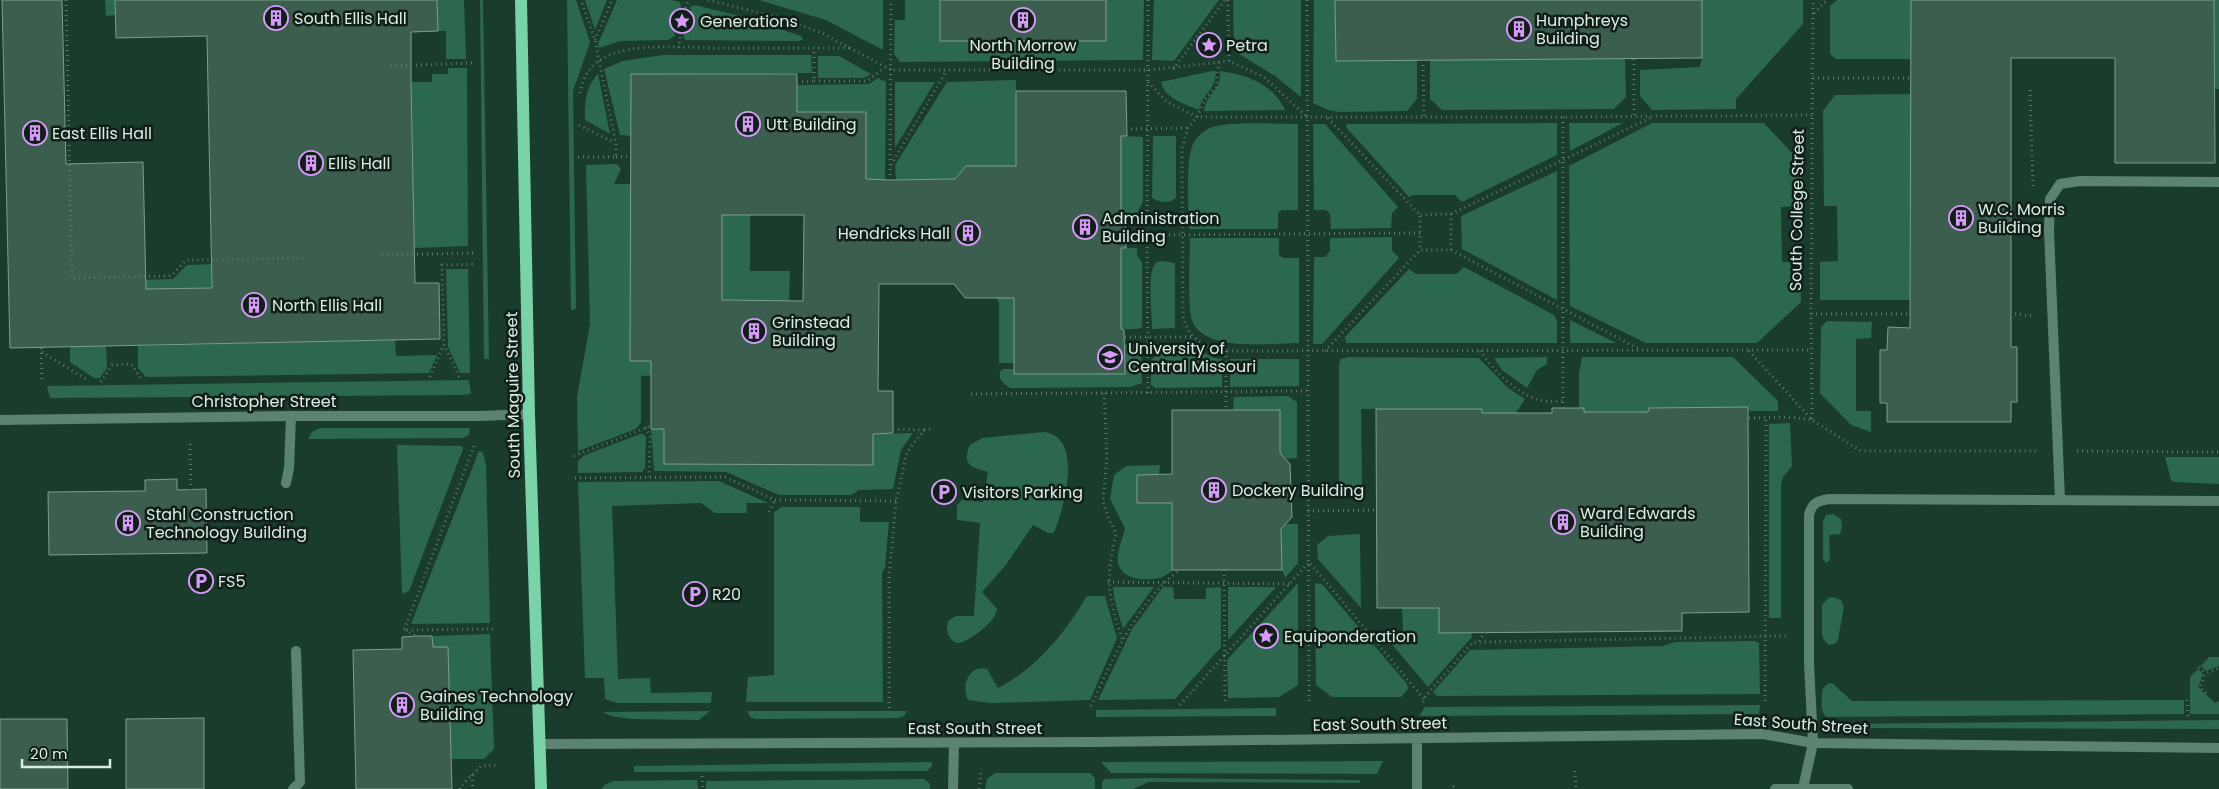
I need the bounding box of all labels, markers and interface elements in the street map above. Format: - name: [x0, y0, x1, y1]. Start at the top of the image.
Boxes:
- building icon: South Ellis Hall: [263, 5, 289, 31]
- place label: South Ellis Hall: [294, 7, 407, 30]
- building icon: North Morrow Building: [1010, 7, 1036, 33]
- place icon: Generations: [669, 8, 695, 34]
- place label: Humphreys Building: [1536, 9, 1628, 50]
- place label: Generations: [700, 10, 798, 33]
- building icon: Humphreys Building: [1506, 16, 1532, 42]
- place icon: Petra: [1196, 32, 1222, 58]
- place label: North Morrow Building: [969, 34, 1077, 75]
- place label: Petra: [1226, 34, 1268, 57]
- building icon: Utt Building: [735, 111, 761, 137]
- place label: Utt Building: [766, 113, 856, 136]
- building icon: East Ellis Hall: [22, 120, 48, 146]
- place label: East Ellis Hall: [52, 122, 152, 145]
- street label: South College Street: [1784, 128, 1810, 291]
- building icon: Ellis Hall: [298, 150, 324, 176]
- place label: Ellis Hall: [328, 152, 390, 175]
- place label: W.C. Morris Building: [1978, 198, 2065, 239]
- building icon: W.C. Morris Building: [1948, 205, 1974, 231]
- place label: Administration Building: [1102, 207, 1219, 248]
- building icon: Administration Building: [1072, 214, 1098, 240]
- building icon: Hendricks Hall: [955, 220, 981, 246]
- place label: Hendricks Hall: [838, 222, 950, 245]
- building icon: North Ellis Hall: [241, 292, 267, 318]
- place label: North Ellis Hall: [272, 294, 382, 317]
- street label: South Maguire Street: [500, 311, 526, 479]
- place label: Grinstead Building: [772, 311, 850, 352]
- building icon: Grinstead Building: [741, 318, 767, 344]
- place label: University of Central Missouri: [1128, 337, 1256, 378]
- school or university icon: University of Central Missouri: [1097, 344, 1123, 370]
- street label: Christopher Street: [192, 390, 337, 413]
- building icon: Dockery Building: [1201, 477, 1227, 503]
- parking icon: Visitors Parking: [931, 479, 957, 505]
- place label: Dockery Building: [1232, 479, 1364, 502]
- place label: Visitors Parking: [962, 481, 1083, 504]
- place label: Ward Edwards Building: [1580, 502, 1696, 543]
- place label: Stahl Construction Technology Building: [146, 503, 307, 544]
- building icon: Ward Edwards Building: [1550, 509, 1576, 535]
- building icon: Stahl Construction Technology Building: [115, 510, 141, 536]
- parking icon: FS5: [188, 568, 214, 594]
- place label: FS5: [218, 570, 246, 593]
- parking icon: R20: [682, 581, 708, 607]
- place label: R20: [712, 583, 741, 606]
- place icon: Equiponderation: [1253, 623, 1279, 649]
- place label: Equiponderation: [1284, 625, 1416, 648]
- place label: Gaines Technology Building: [420, 685, 573, 726]
- building icon: Gaines Technology Building: [389, 692, 415, 718]
- street label: East South Street: [1733, 708, 1869, 740]
- street label: East South Street: [1313, 711, 1448, 737]
- street label: East South Street: [908, 717, 1042, 740]
- scale bar: [22, 736, 110, 768]
- text: 20 m: [30, 743, 68, 764]

